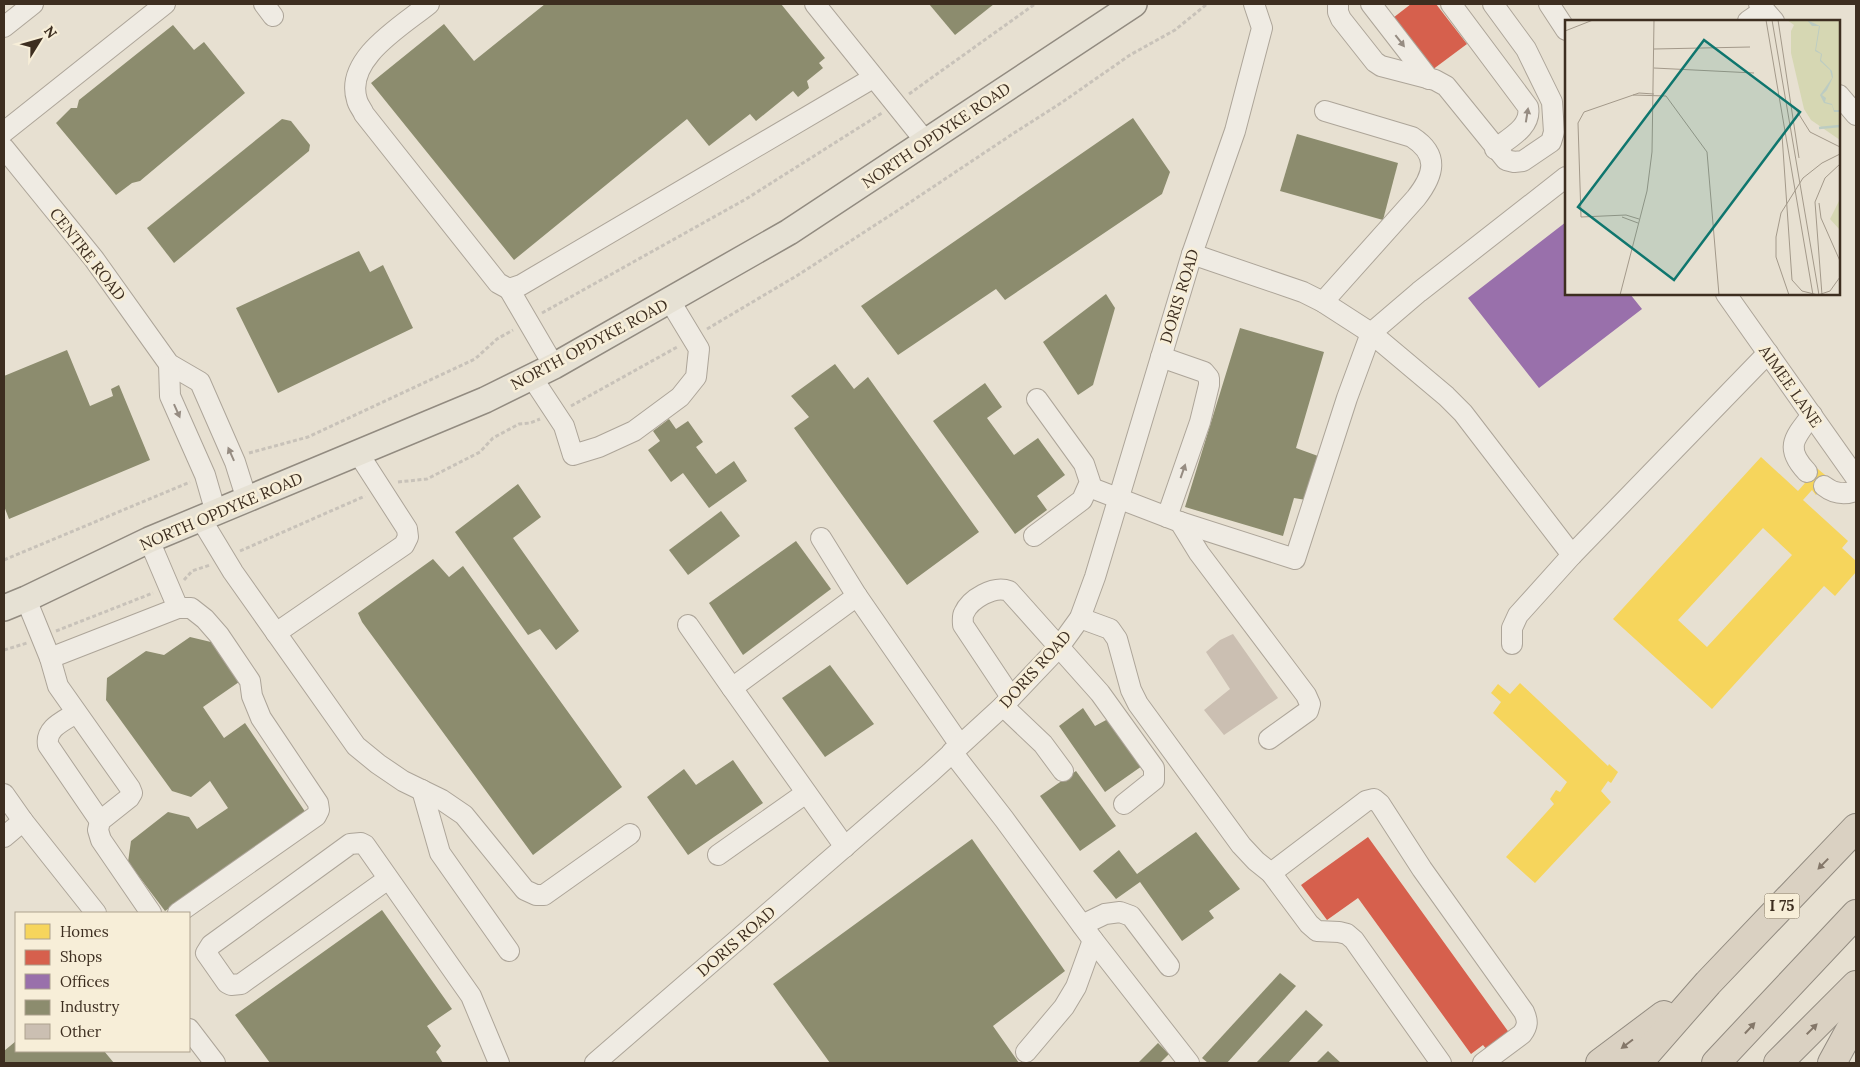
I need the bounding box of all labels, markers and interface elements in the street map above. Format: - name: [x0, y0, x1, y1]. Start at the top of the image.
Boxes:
- north arrow: [15, 15, 65, 65]
- inset map: [1565, 20, 1840, 295]
- text: N: [40, 22, 61, 42]
- one-way arrow: [1395, 34, 1405, 48]
- street label: NORTH OPDYKE ROAD: [858, 78, 1014, 192]
- one-way arrow: [1523, 107, 1531, 123]
- street label: CENTRE ROAD: [46, 204, 130, 304]
- street label: DORIS ROAD: [1155, 246, 1203, 346]
- street label: NORTH OPDYKE ROAD: [507, 294, 671, 394]
- street label: AIMEE LANE: [1755, 340, 1827, 431]
- one-way arrow: [173, 404, 181, 418]
- one-way arrow: [227, 447, 235, 461]
- one-way arrow: [1179, 463, 1187, 478]
- street label: NORTH OPDYKE ROAD: [136, 468, 306, 554]
- street label: DORIS ROAD: [995, 626, 1075, 712]
- one-way arrow: [1817, 857, 1829, 869]
- road number: I 75: [1764, 894, 1800, 918]
- street label: DORIS ROAD: [693, 901, 779, 981]
- legend: [15, 912, 190, 1052]
- text: Homes: [60, 922, 109, 941]
- text: Shops: [60, 947, 102, 966]
- text: Offices: [60, 972, 110, 991]
- text: Industry: [60, 997, 119, 1016]
- text: Other: [60, 1022, 102, 1041]
- one-way arrow: [1744, 1022, 1756, 1034]
- one-way arrow: [1806, 1023, 1818, 1035]
- one-way arrow: [1620, 1038, 1633, 1048]

